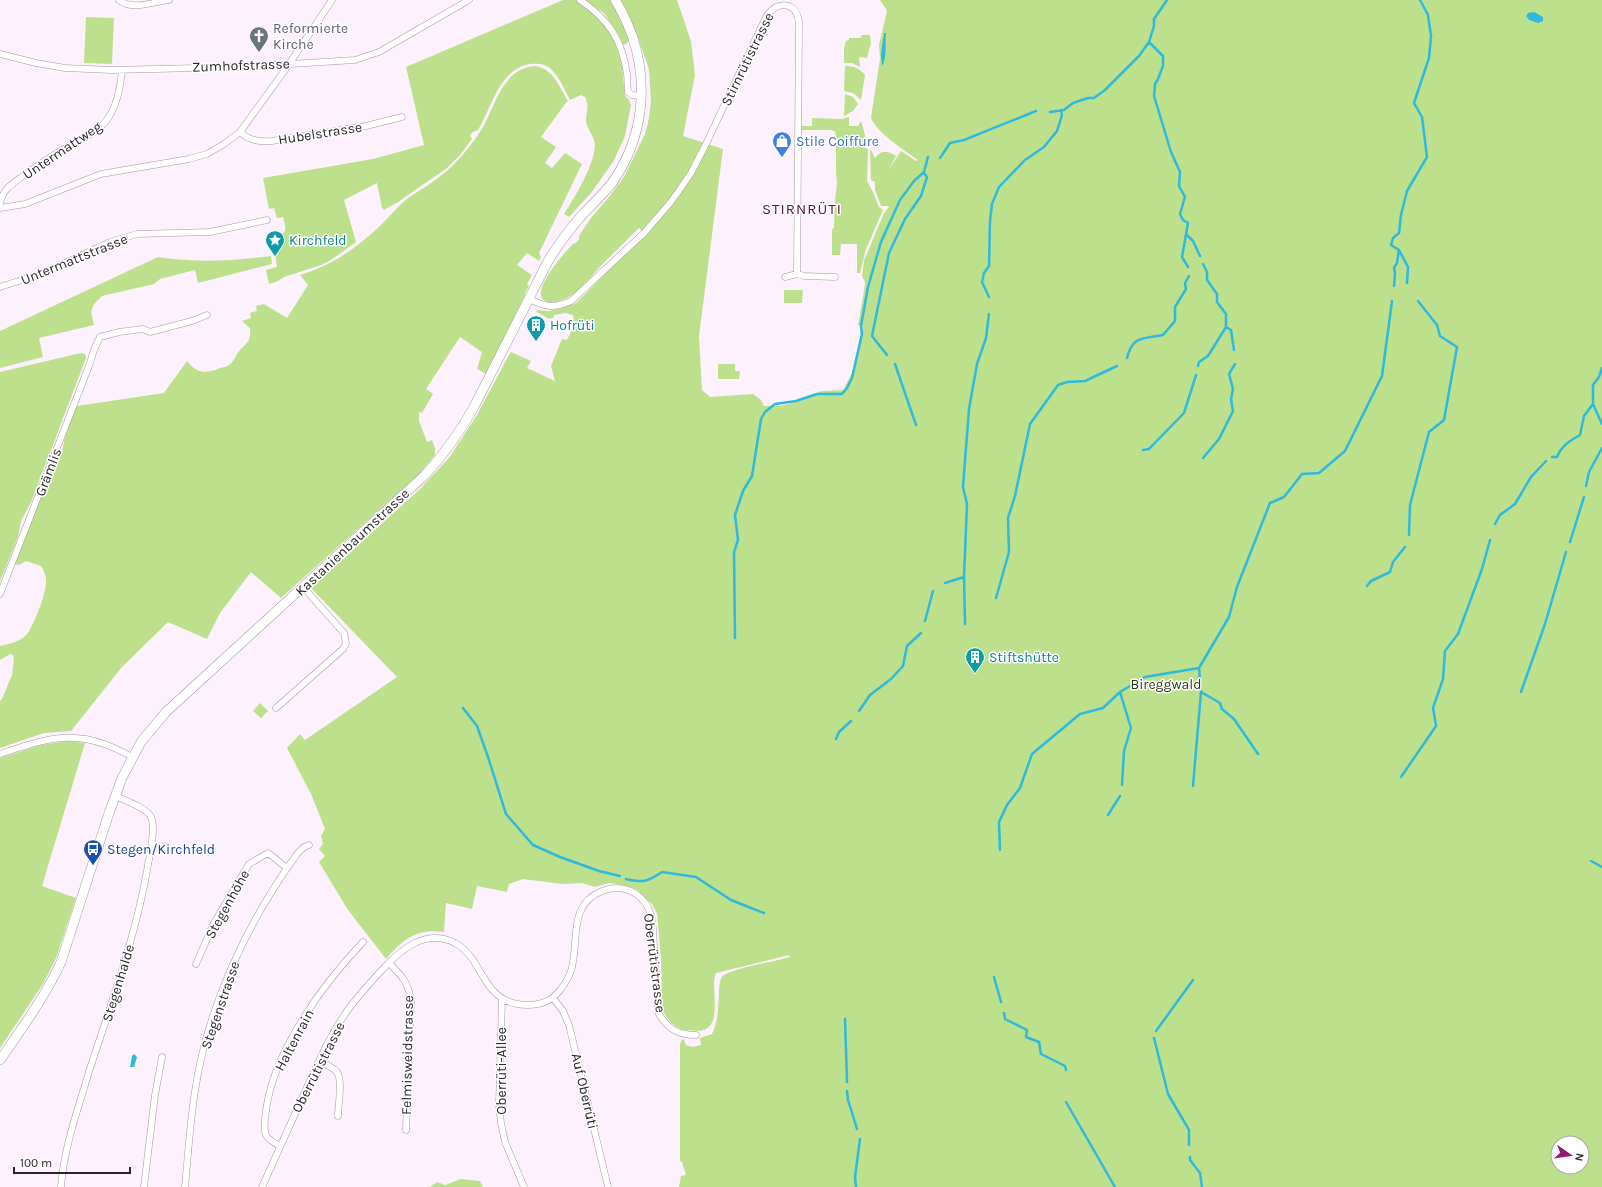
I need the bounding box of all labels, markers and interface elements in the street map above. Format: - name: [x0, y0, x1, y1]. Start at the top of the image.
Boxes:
- street label: Stirnrütistrasse: [718, 10, 777, 109]
- place label: Reformierte Kirche: [273, 20, 348, 53]
- church icon: Reformierte Kirche: [248, 25, 270, 53]
- street label: Zumhofstrasse: [192, 55, 290, 76]
- street label: Untermattweg: [20, 118, 105, 183]
- street label: Hubelstrasse: [277, 118, 363, 149]
- shop icon: Stile Coiffure: [771, 130, 793, 158]
- place label: Stile Coiffure: [796, 133, 879, 150]
- district label: STIRNRÜTI: [762, 200, 842, 218]
- place icon: Kirchfeld: [264, 229, 286, 257]
- street label: Untermattstrasse: [18, 230, 130, 289]
- place label: Kirchfeld: [289, 232, 347, 249]
- building icon: Hofrüti: [525, 314, 547, 342]
- place label: Hofrüti: [550, 317, 595, 334]
- street label: Grämlis: [32, 446, 65, 499]
- street label: Kastanienbaumstrasse: [292, 485, 413, 600]
- building icon: Stiftshütte: [964, 646, 986, 674]
- place label: Stiftshütte: [989, 649, 1059, 666]
- park label: Bireggwald: [1131, 676, 1202, 693]
- bus stop icon: Stegen/Kirchfeld: [82, 838, 104, 866]
- place label: Stegen/Kirchfeld: [107, 841, 215, 858]
- street label: Stegenhöhe: [202, 867, 253, 942]
- street label: Oberrütistrasse: [640, 912, 669, 1014]
- street label: Stegenhalde: [99, 942, 138, 1024]
- street label: Stegenstrasse: [198, 959, 243, 1051]
- street label: Felmisweidstrasse: [398, 995, 417, 1115]
- street label: Haltenrain: [271, 1007, 318, 1074]
- street label: Oberrütistrasse: [288, 1019, 349, 1116]
- street label: Oberrüti-Allee: [493, 1027, 510, 1115]
- street label: Auf Oberrüti: [568, 1052, 601, 1131]
- north arrow: [1550, 1135, 1590, 1175]
- scale bar: [14, 1149, 130, 1175]
- text: N: [1572, 1152, 1586, 1162]
- text: 100 m: [20, 1156, 52, 1170]

